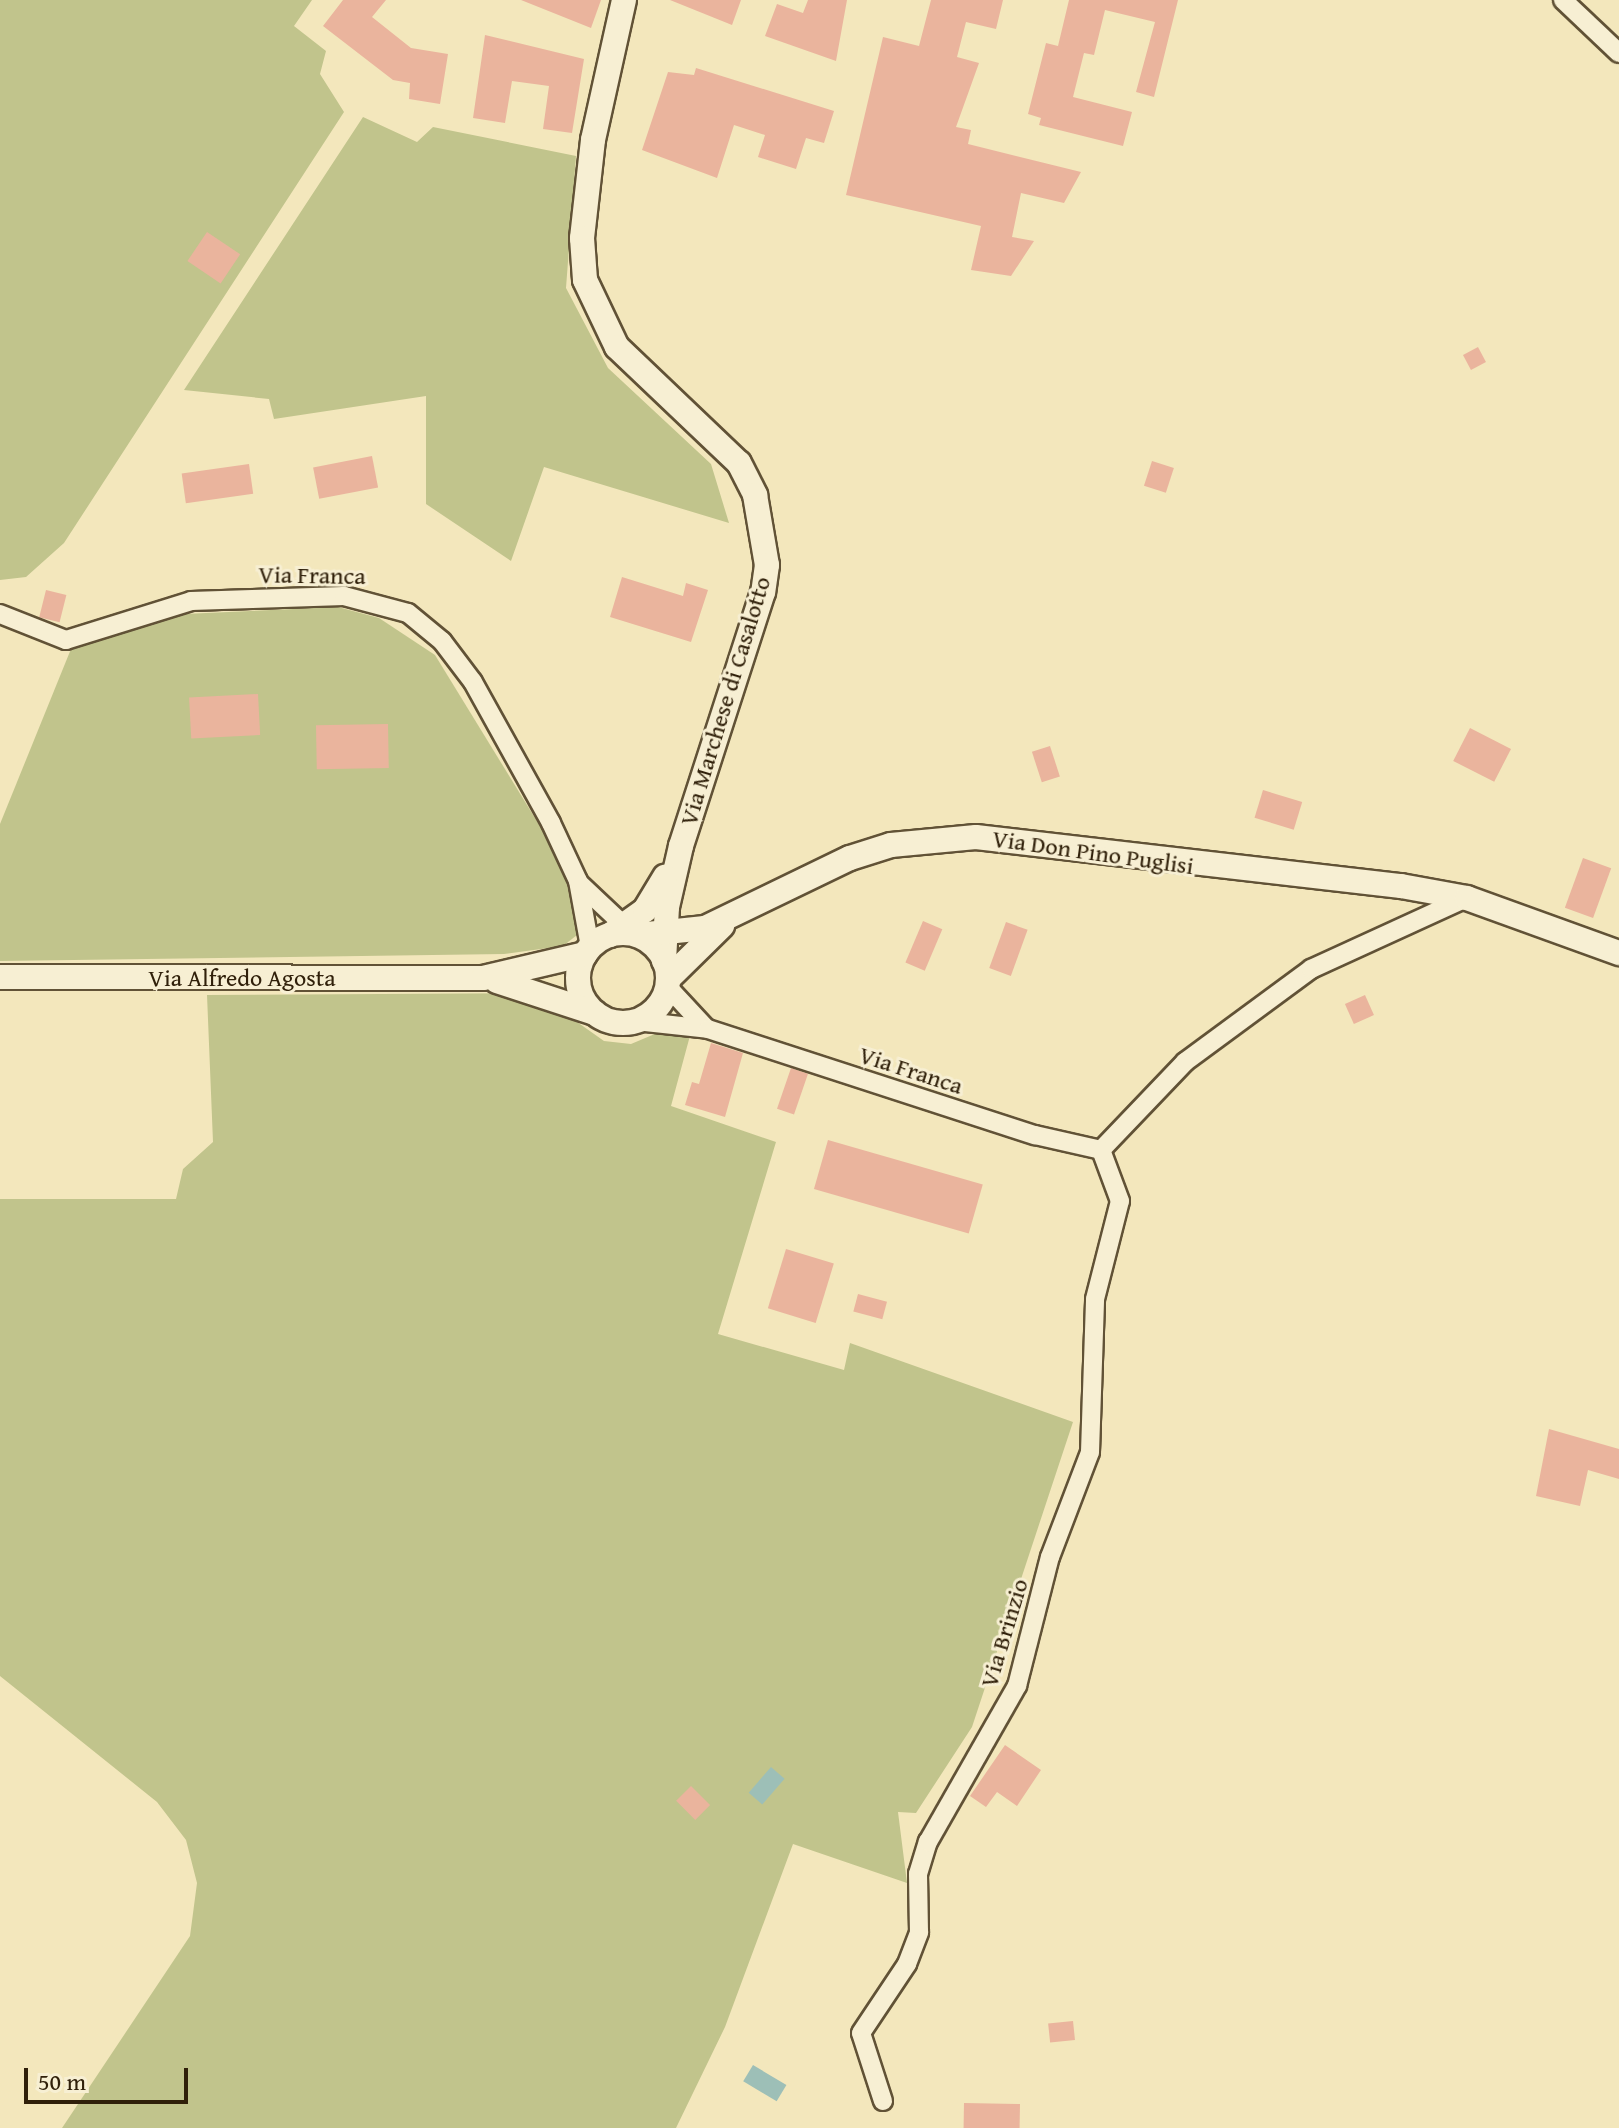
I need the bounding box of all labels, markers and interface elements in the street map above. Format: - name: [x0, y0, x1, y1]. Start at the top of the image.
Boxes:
- street label: Via Franca: [258, 560, 366, 590]
- street label: Via Marchese di Casalotto: [673, 573, 777, 829]
- street label: Via Don Pino Puglisi: [991, 824, 1195, 880]
- street label: Via Alfredo Agosta: [148, 964, 336, 992]
- street label: Via Franca: [856, 1040, 966, 1100]
- street label: Via Brinzio: [974, 1575, 1034, 1691]
- scale bar: [28, 2052, 192, 2102]
- text: 50 m: [38, 2064, 86, 2099]

